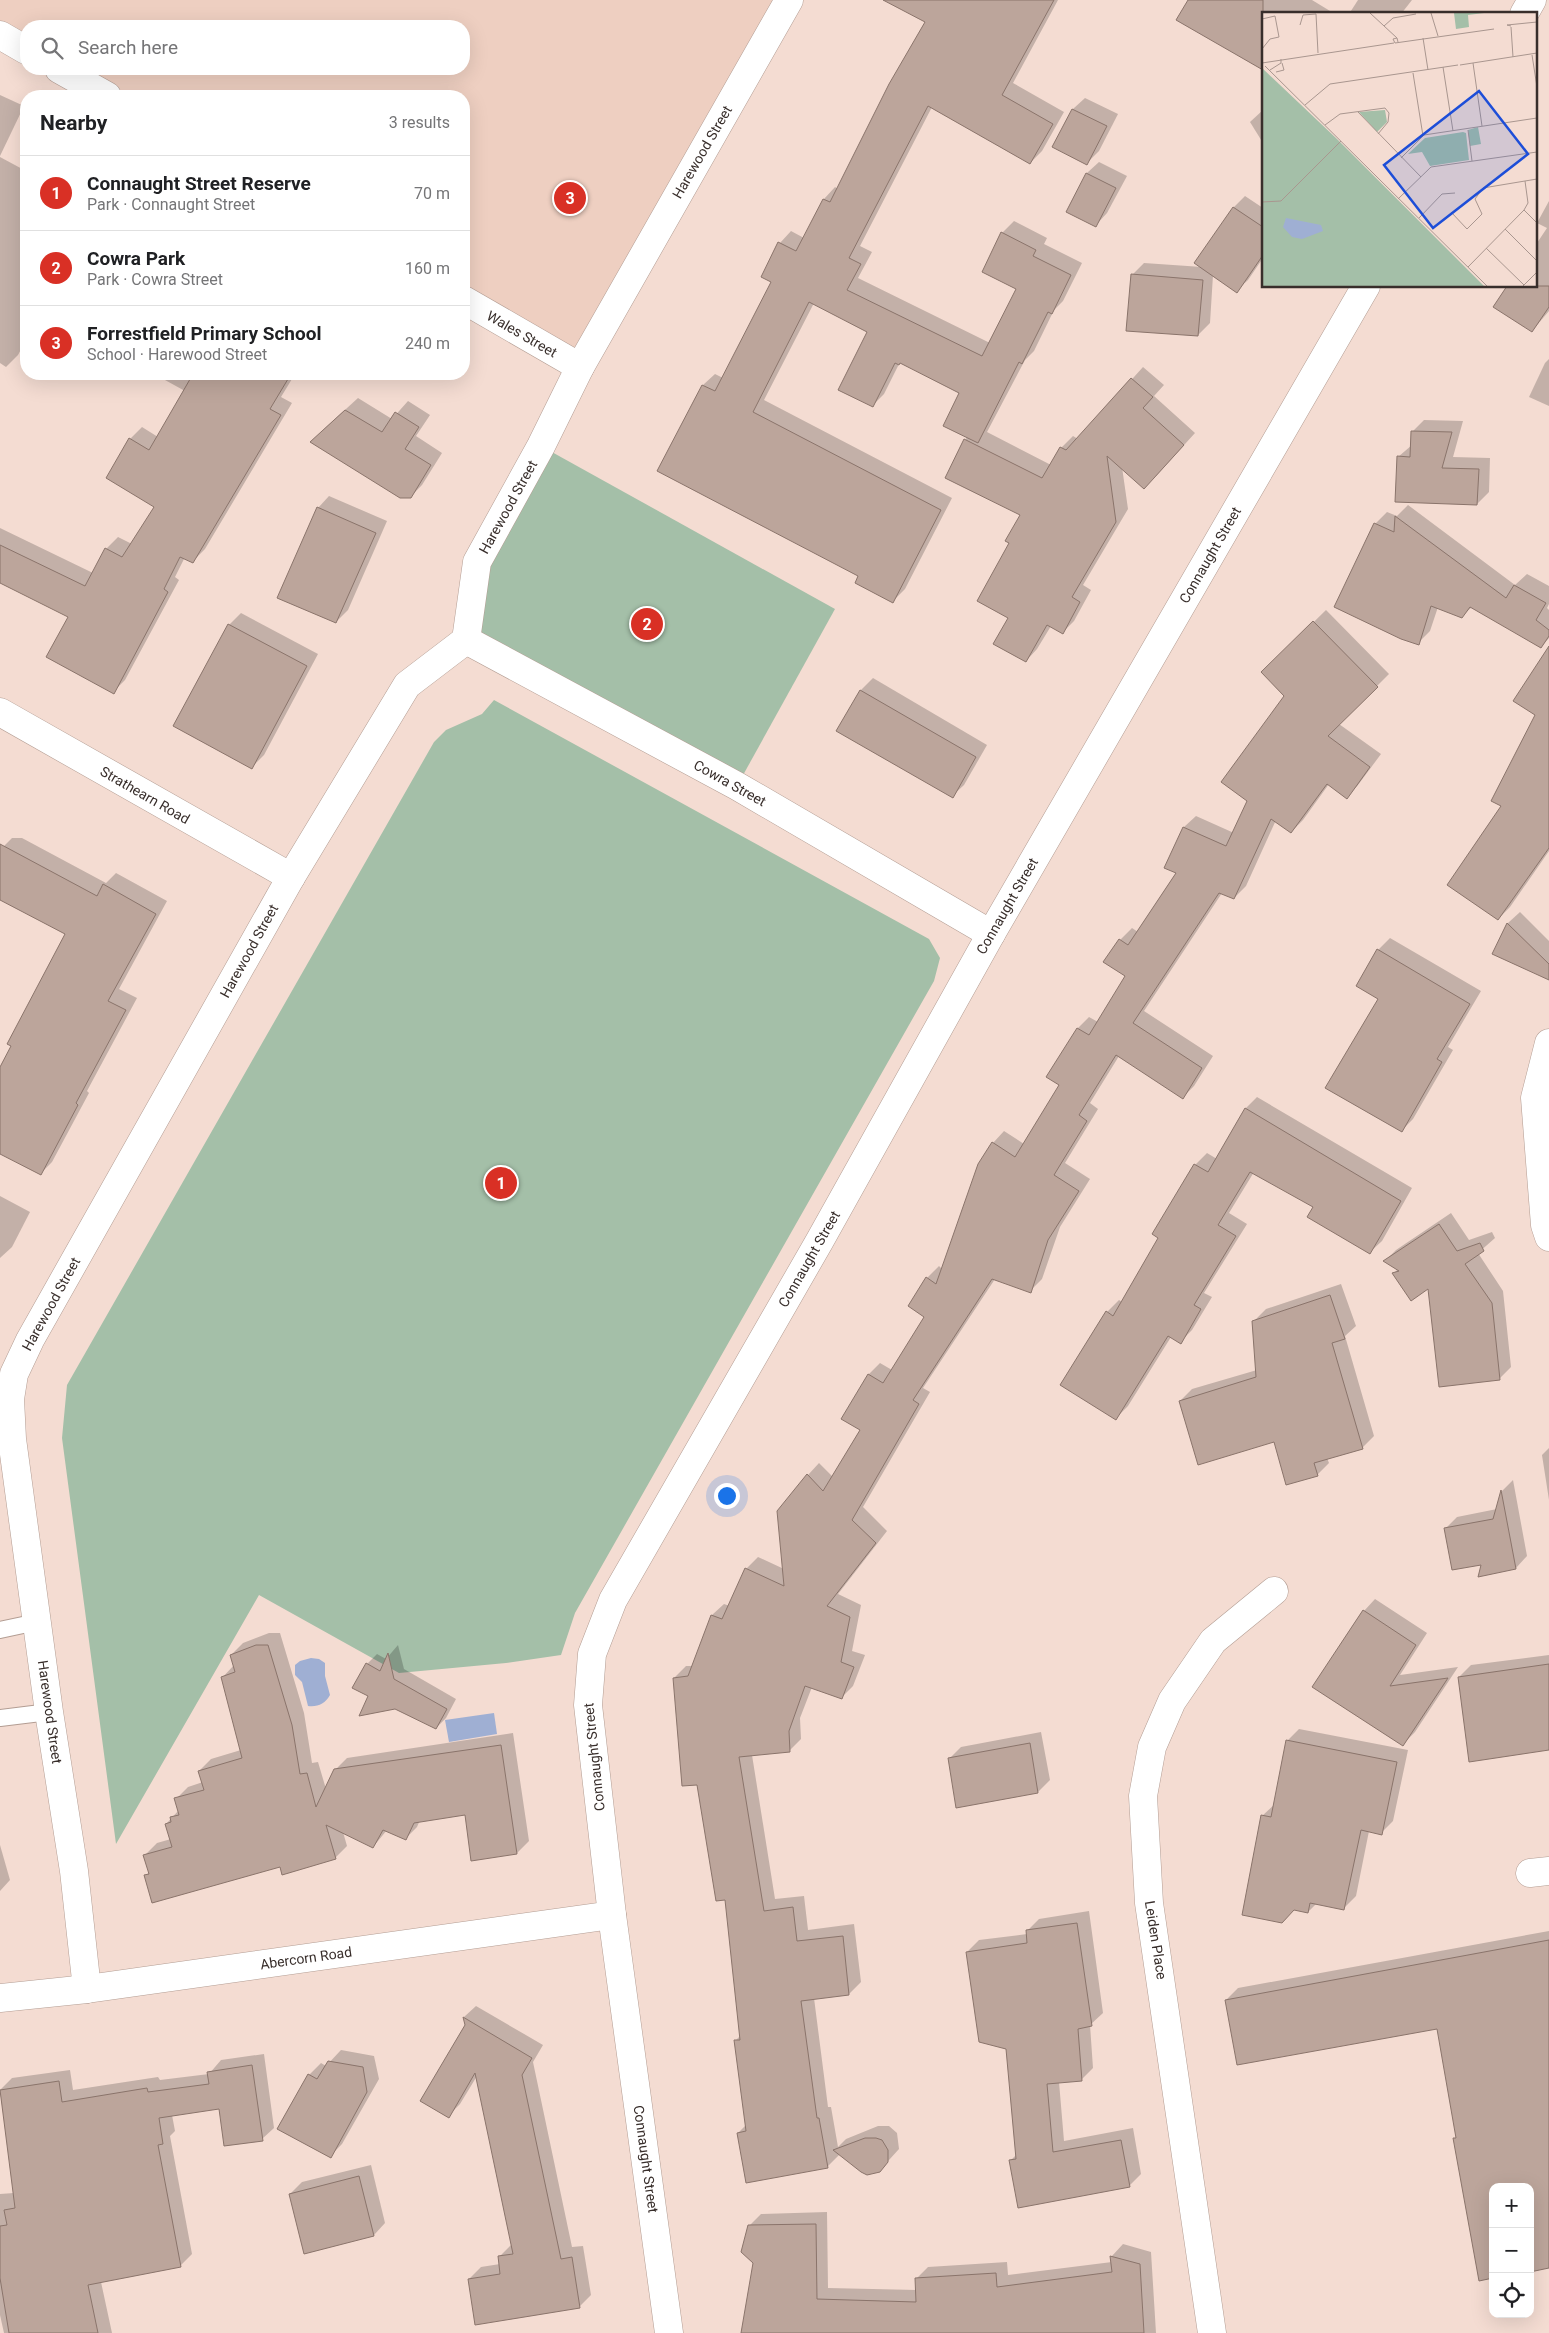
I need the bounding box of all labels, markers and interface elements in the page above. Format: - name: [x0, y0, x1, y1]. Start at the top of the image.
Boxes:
- inset map: [1262, 12, 1536, 288]
- search box: [20, 20, 470, 75]
- icon: search: [38, 34, 66, 62]
- text: Search here: [78, 36, 178, 59]
- street label: Harewood Street: [669, 102, 735, 201]
- text: Nearby: [40, 111, 107, 135]
- text: 3 results: [389, 113, 450, 132]
- text: Connaught Street Reserve: [87, 172, 311, 195]
- pin: 3: [554, 179, 586, 217]
- text: 1: [51, 184, 61, 203]
- text: 70 m: [414, 184, 450, 203]
- text: Park · Connaught Street: [87, 195, 255, 214]
- text: Cowra Park: [87, 247, 185, 270]
- text: 2: [51, 259, 61, 278]
- text: 160 m: [405, 259, 450, 278]
- text: Park · Cowra Street: [87, 270, 223, 289]
- street label: Wales Street: [484, 308, 560, 361]
- text: Forrestfield Primary School: [87, 322, 321, 345]
- text: 3: [51, 334, 61, 353]
- text: 240 m: [405, 334, 450, 353]
- text: School · Harewood Street: [87, 345, 267, 364]
- street label: Harewood Street: [476, 457, 541, 557]
- street label: Connaught Street: [1176, 504, 1244, 606]
- pin: 2: [631, 605, 663, 643]
- street label: Cowra Street: [691, 757, 769, 810]
- street label: Strathearn Road: [98, 763, 192, 827]
- street label: Connaught Street: [973, 855, 1041, 957]
- street label: Harewood Street: [217, 901, 282, 1001]
- pin: 1: [485, 1164, 517, 1202]
- street label: Connaught Street: [775, 1208, 843, 1310]
- street label: Harewood Street: [19, 1254, 84, 1354]
- your location: [714, 1483, 740, 1509]
- street label: Harewood Street: [35, 1659, 65, 1765]
- street label: Connaught Street: [580, 1702, 608, 1812]
- street label: Leiden Place: [1142, 1899, 1170, 1981]
- street label: Abercorn Road: [259, 1944, 353, 1972]
- street label: Connaught Street: [631, 2104, 662, 2214]
- map controls: [1489, 2183, 1534, 2318]
- button: +: [1489, 2183, 1534, 2228]
- button: −: [1489, 2228, 1534, 2273]
- button: locate: [1489, 2273, 1534, 2318]

